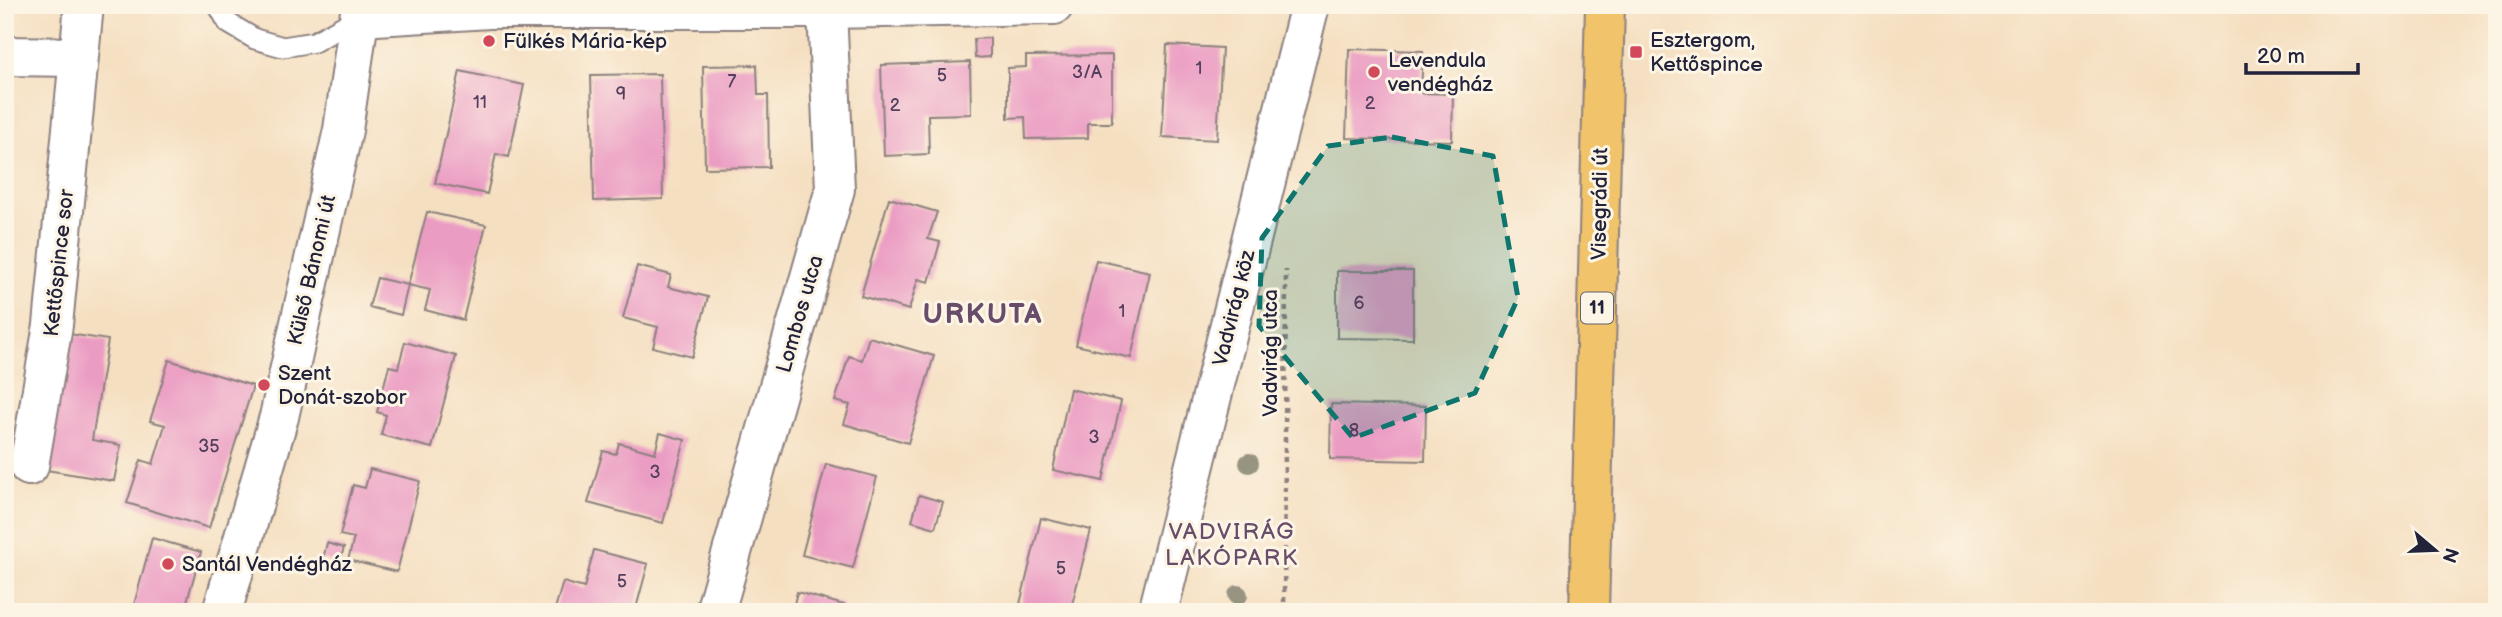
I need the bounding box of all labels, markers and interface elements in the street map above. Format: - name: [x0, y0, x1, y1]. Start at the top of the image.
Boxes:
- place label: Esztergom, Kettőspince: [1650, 28, 1763, 77]
- place label: Fülkés Mária-kép: [503, 29, 667, 54]
- scale bar: [2246, 32, 2358, 76]
- marker: Fülkés Mária-kép: [481, 33, 497, 49]
- marker: Esztergom, Kettőspince: [1628, 44, 1644, 60]
- text: 20 m: [2257, 44, 2305, 69]
- place label: Levendula vendégház: [1387, 48, 1493, 97]
- house number: 1: [1196, 58, 1202, 79]
- house number: 3/A: [1072, 62, 1102, 83]
- marker: Levendula vendégház: [1366, 64, 1382, 80]
- house number: 5: [937, 65, 947, 86]
- house number: 7: [728, 71, 737, 92]
- house number: 9: [616, 84, 626, 105]
- house number: 11: [473, 92, 487, 113]
- house number: 2: [1365, 93, 1376, 114]
- house number: 2: [890, 95, 901, 116]
- street label: Visegrádi út: [1587, 147, 1613, 260]
- street label: Kettőspince sor: [39, 188, 79, 338]
- street label: Külső Bánomi út: [283, 192, 342, 348]
- street label: Vadvirág köz: [1208, 246, 1261, 369]
- street label: Lombos utca: [771, 252, 829, 376]
- street label: Vadvirág utca: [1258, 289, 1283, 417]
- road number: 11: [1581, 292, 1613, 324]
- house number: 6: [1354, 293, 1365, 314]
- district label: URKUTA: [923, 298, 1043, 331]
- house number: 1: [1119, 301, 1125, 322]
- place label: Szent Donát-szobor: [278, 361, 407, 410]
- marker: Szent Donát-szobor: [256, 377, 272, 393]
- house number: 8: [1349, 420, 1359, 441]
- house number: 3: [1088, 427, 1100, 448]
- house number: 35: [198, 436, 220, 457]
- house number: 3: [649, 462, 661, 483]
- north arrow: [2400, 516, 2470, 586]
- district label: VADVIRÁG LAKÓPARK: [1165, 518, 1299, 572]
- text: N: [2436, 545, 2463, 566]
- place label: Santál Vendégház: [182, 552, 353, 577]
- marker: Santál Vendégház: [160, 556, 176, 572]
- house number: 5: [1056, 558, 1066, 579]
- house number: 5: [617, 571, 627, 592]

